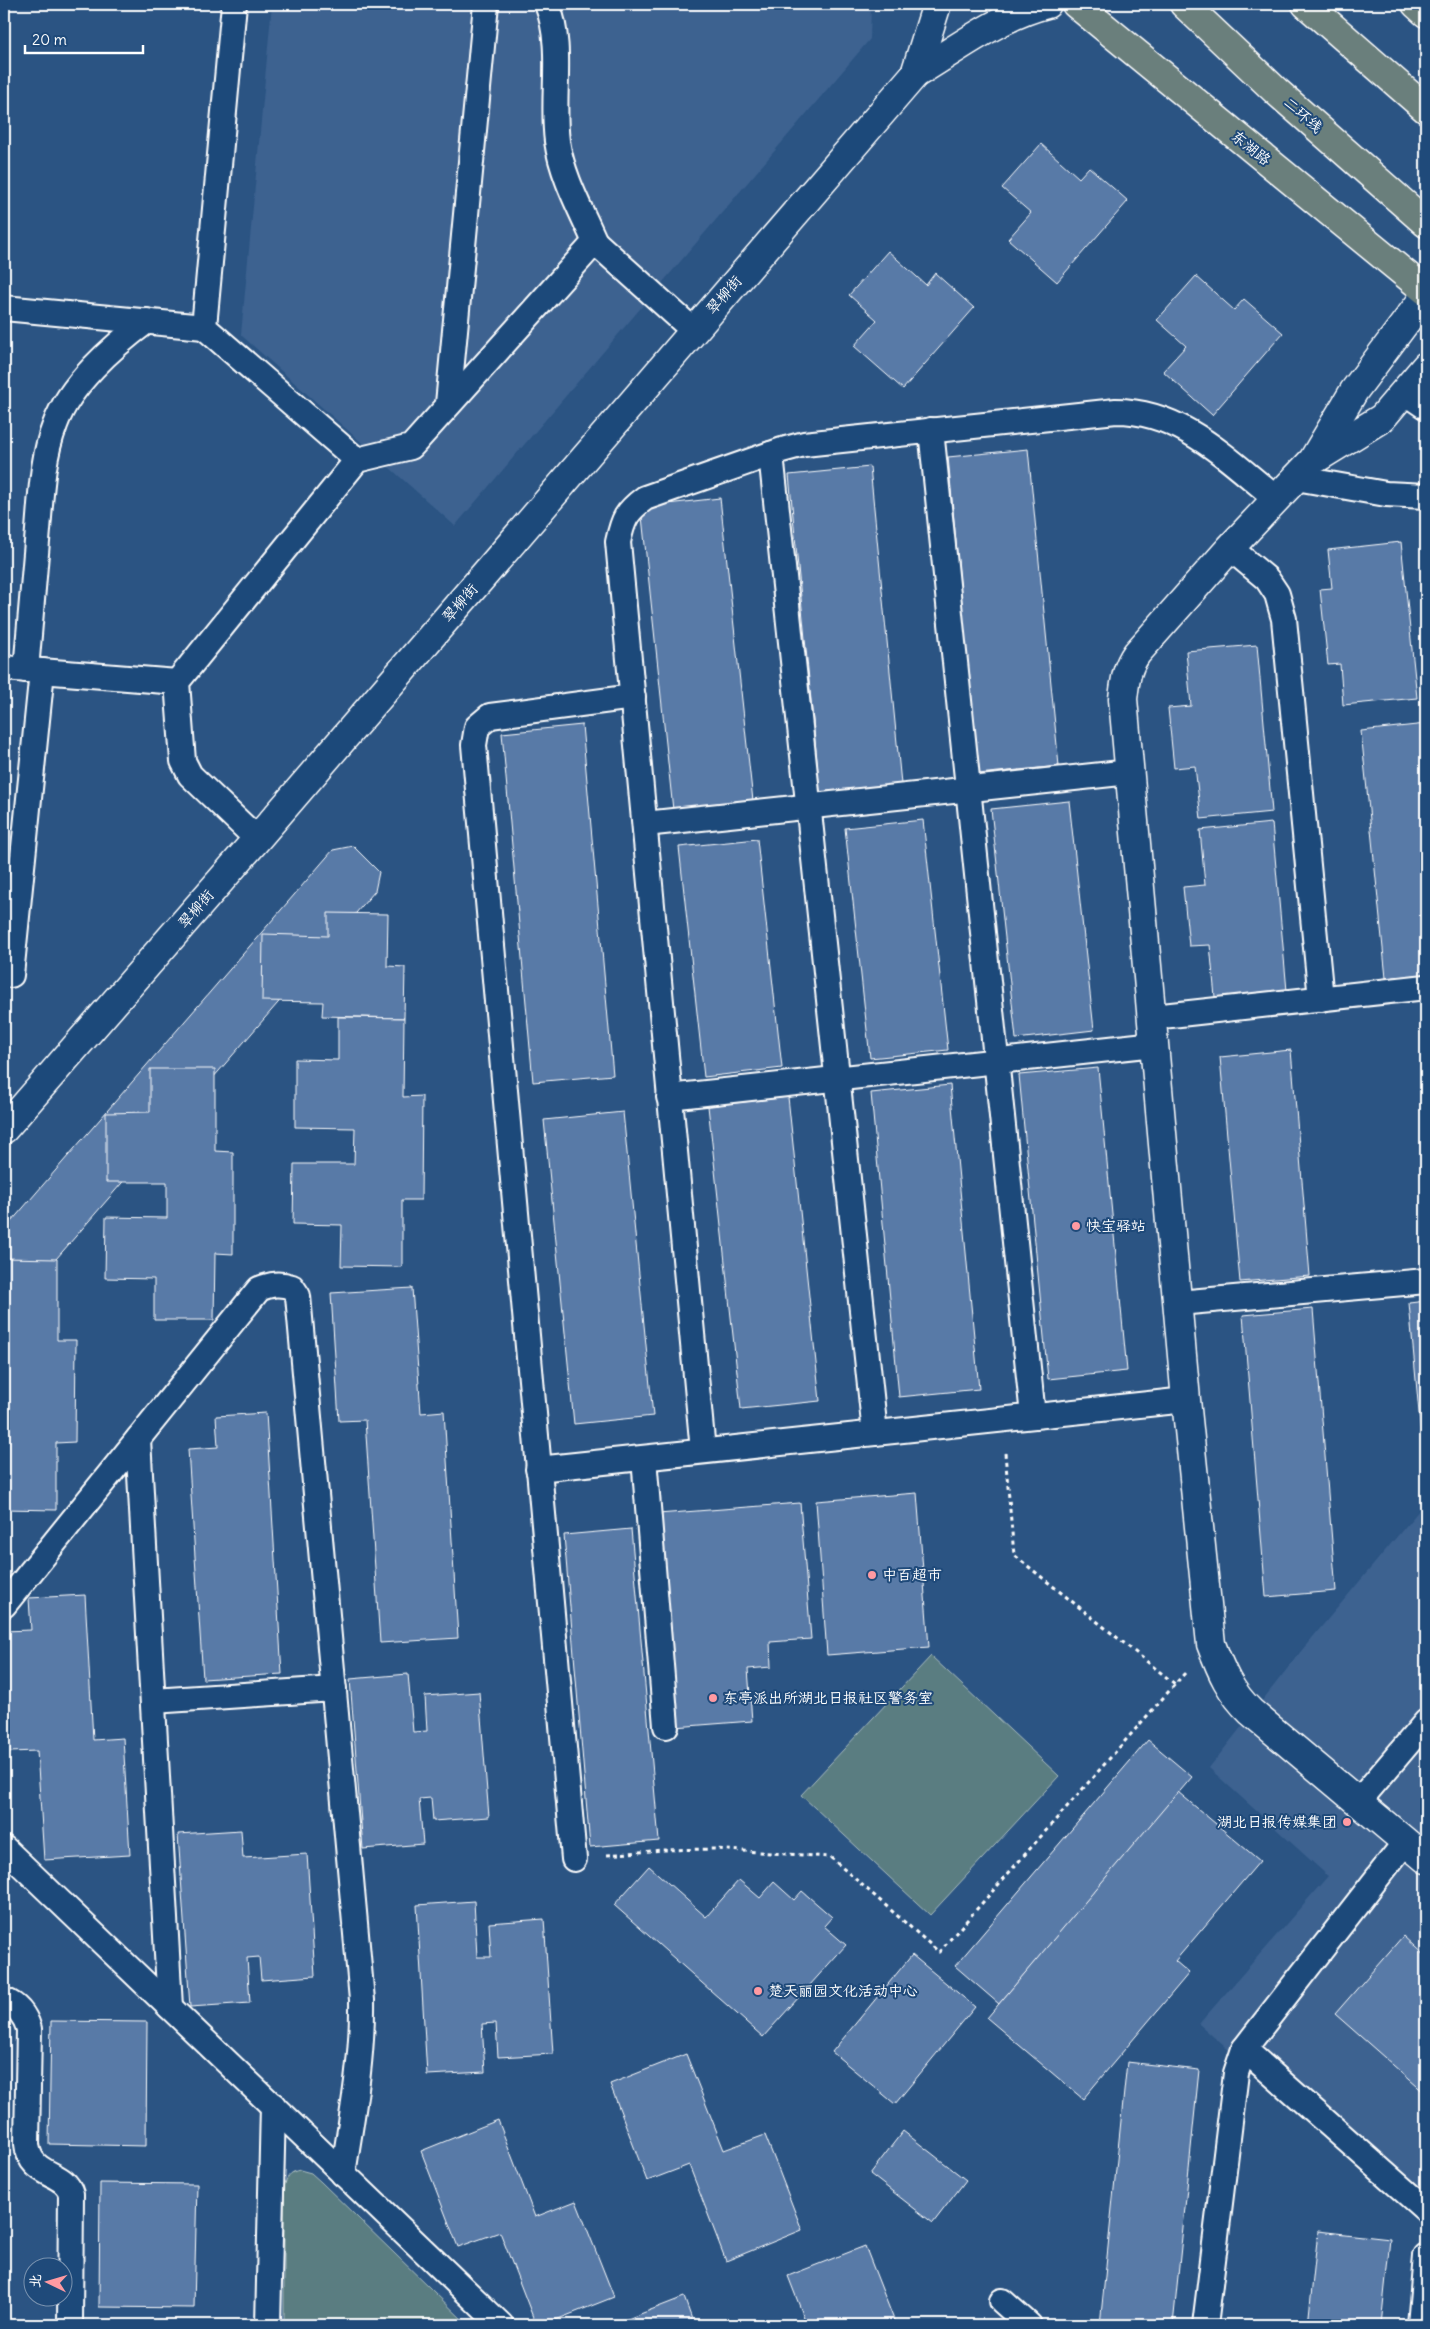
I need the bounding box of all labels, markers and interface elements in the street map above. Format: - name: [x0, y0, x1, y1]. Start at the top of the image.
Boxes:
- scale bar: [25, 22, 142, 54]
- text: 20 m: [32, 30, 67, 49]
- street label: 二环线: [1280, 93, 1327, 137]
- street label: 东湖路: [1228, 126, 1275, 169]
- street label: 翠柳街: [702, 271, 746, 318]
- street label: 翠柳街: [438, 579, 482, 626]
- street label: 翠柳街: [174, 885, 218, 932]
- place label: 快宝驿站: [1086, 1216, 1146, 1235]
- marker: 快宝驿站: [1070, 1220, 1082, 1232]
- place label: 中百超市: [882, 1565, 942, 1584]
- marker: 中百超市: [866, 1569, 878, 1581]
- place label: 东亭派出所湖北日报社区警务室: [723, 1688, 933, 1707]
- marker: 东亭派出所湖北日报社区警务室: [707, 1692, 719, 1704]
- place label: 湖北日报传媒集团: [1217, 1812, 1337, 1831]
- marker: 湖北日报传媒集团: [1341, 1816, 1353, 1828]
- place label: 楚天丽园文化活动中心: [768, 1981, 918, 2000]
- marker: 楚天丽园文化活动中心: [752, 1985, 764, 1997]
- north arrow: [22, 2256, 72, 2306]
- text: 北: [25, 2273, 45, 2289]

